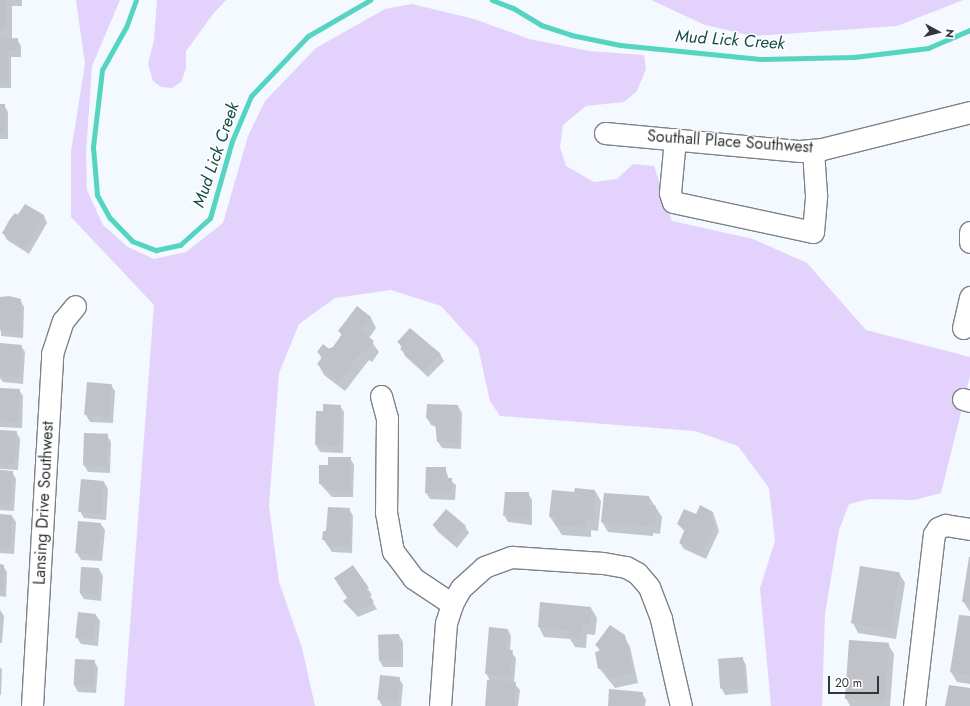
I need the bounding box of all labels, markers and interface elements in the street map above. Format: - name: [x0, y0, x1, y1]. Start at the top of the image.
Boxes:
- north arrow: [918, 12, 958, 52]
- water label: Mud Lick Creek: [675, 26, 785, 54]
- text: N: [941, 28, 958, 39]
- water label: Mud Lick Creek: [189, 100, 243, 210]
- street label: Southall Place Southwest: [647, 127, 813, 157]
- street label: Lansing Drive Southwest: [30, 421, 58, 585]
- scale bar: [830, 668, 881, 694]
- text: 20 m: [835, 674, 862, 692]

